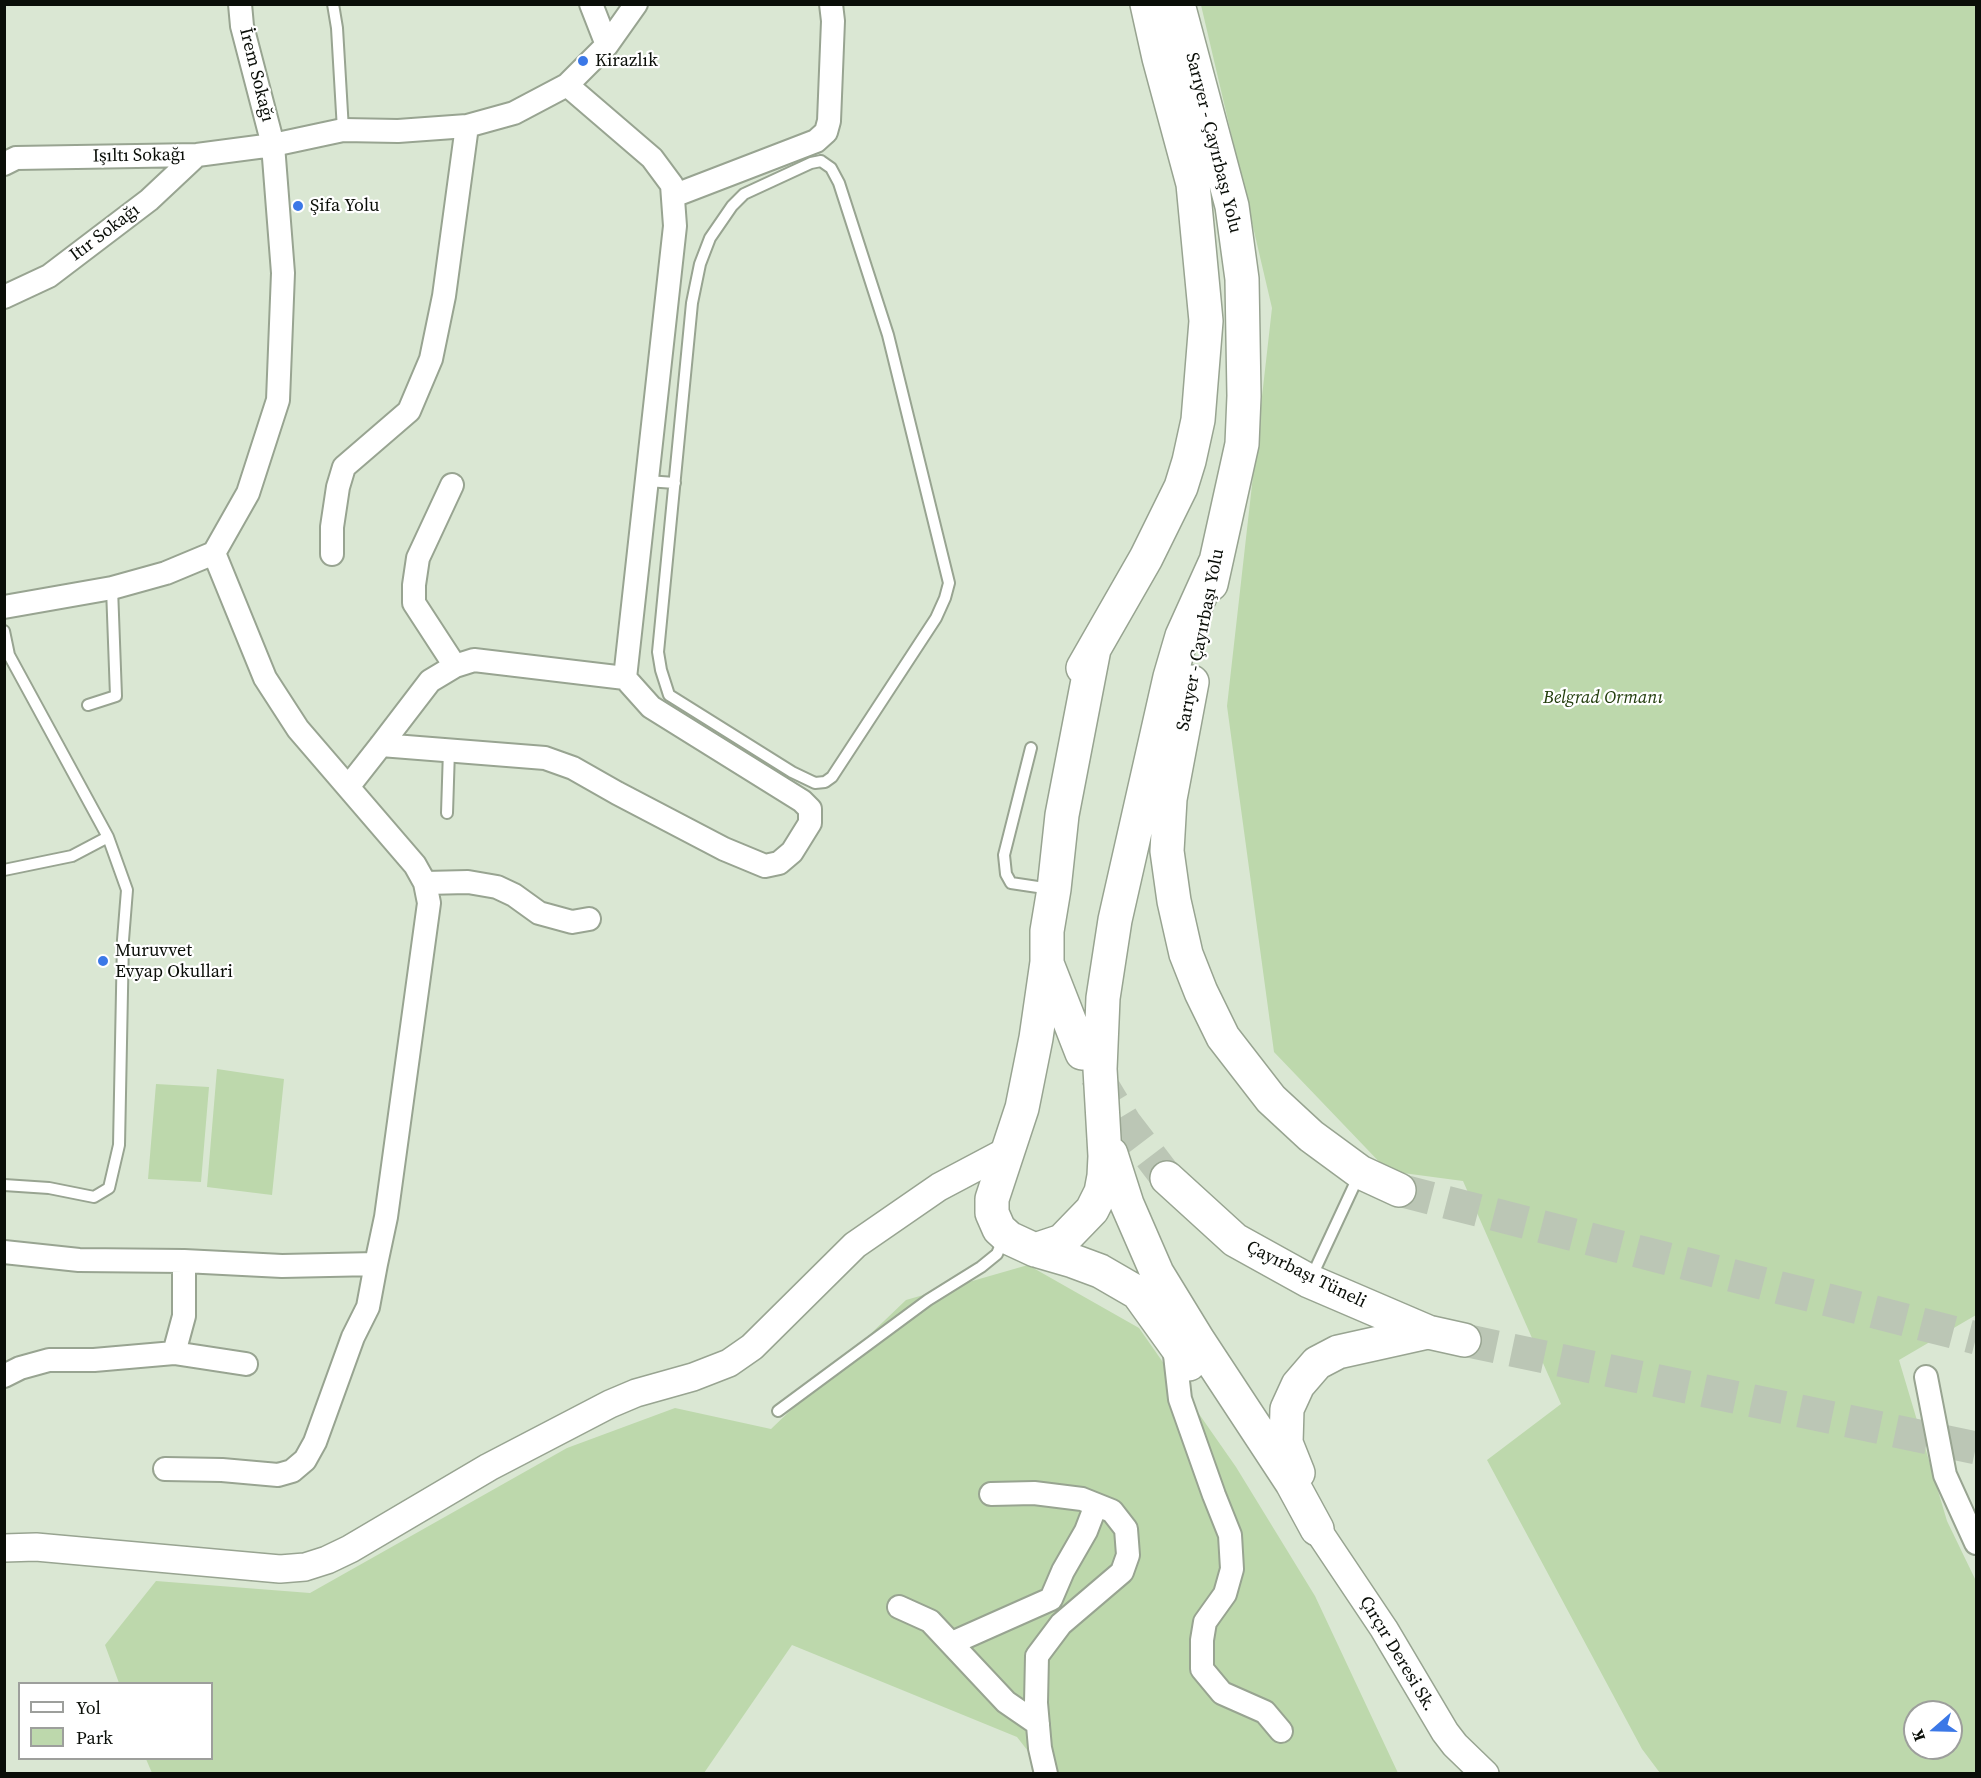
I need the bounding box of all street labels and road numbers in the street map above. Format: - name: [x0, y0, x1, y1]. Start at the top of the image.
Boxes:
- street label: İrem Sokağı: [234, 26, 278, 124]
- street label: Sarıyer - Çayırbaşı Yolu: [1180, 51, 1246, 235]
- street label: Işıltı Sokağı: [92, 144, 186, 168]
- street label: Itır Sokağı: [66, 200, 144, 266]
- street label: Sarıyer - Çayırbaşı Yolu: [1173, 547, 1229, 733]
- street label: Çayırbaşı Tüneli: [1242, 1237, 1370, 1313]
- street label: Çırçır Deresi Sk.: [1354, 1593, 1440, 1715]

